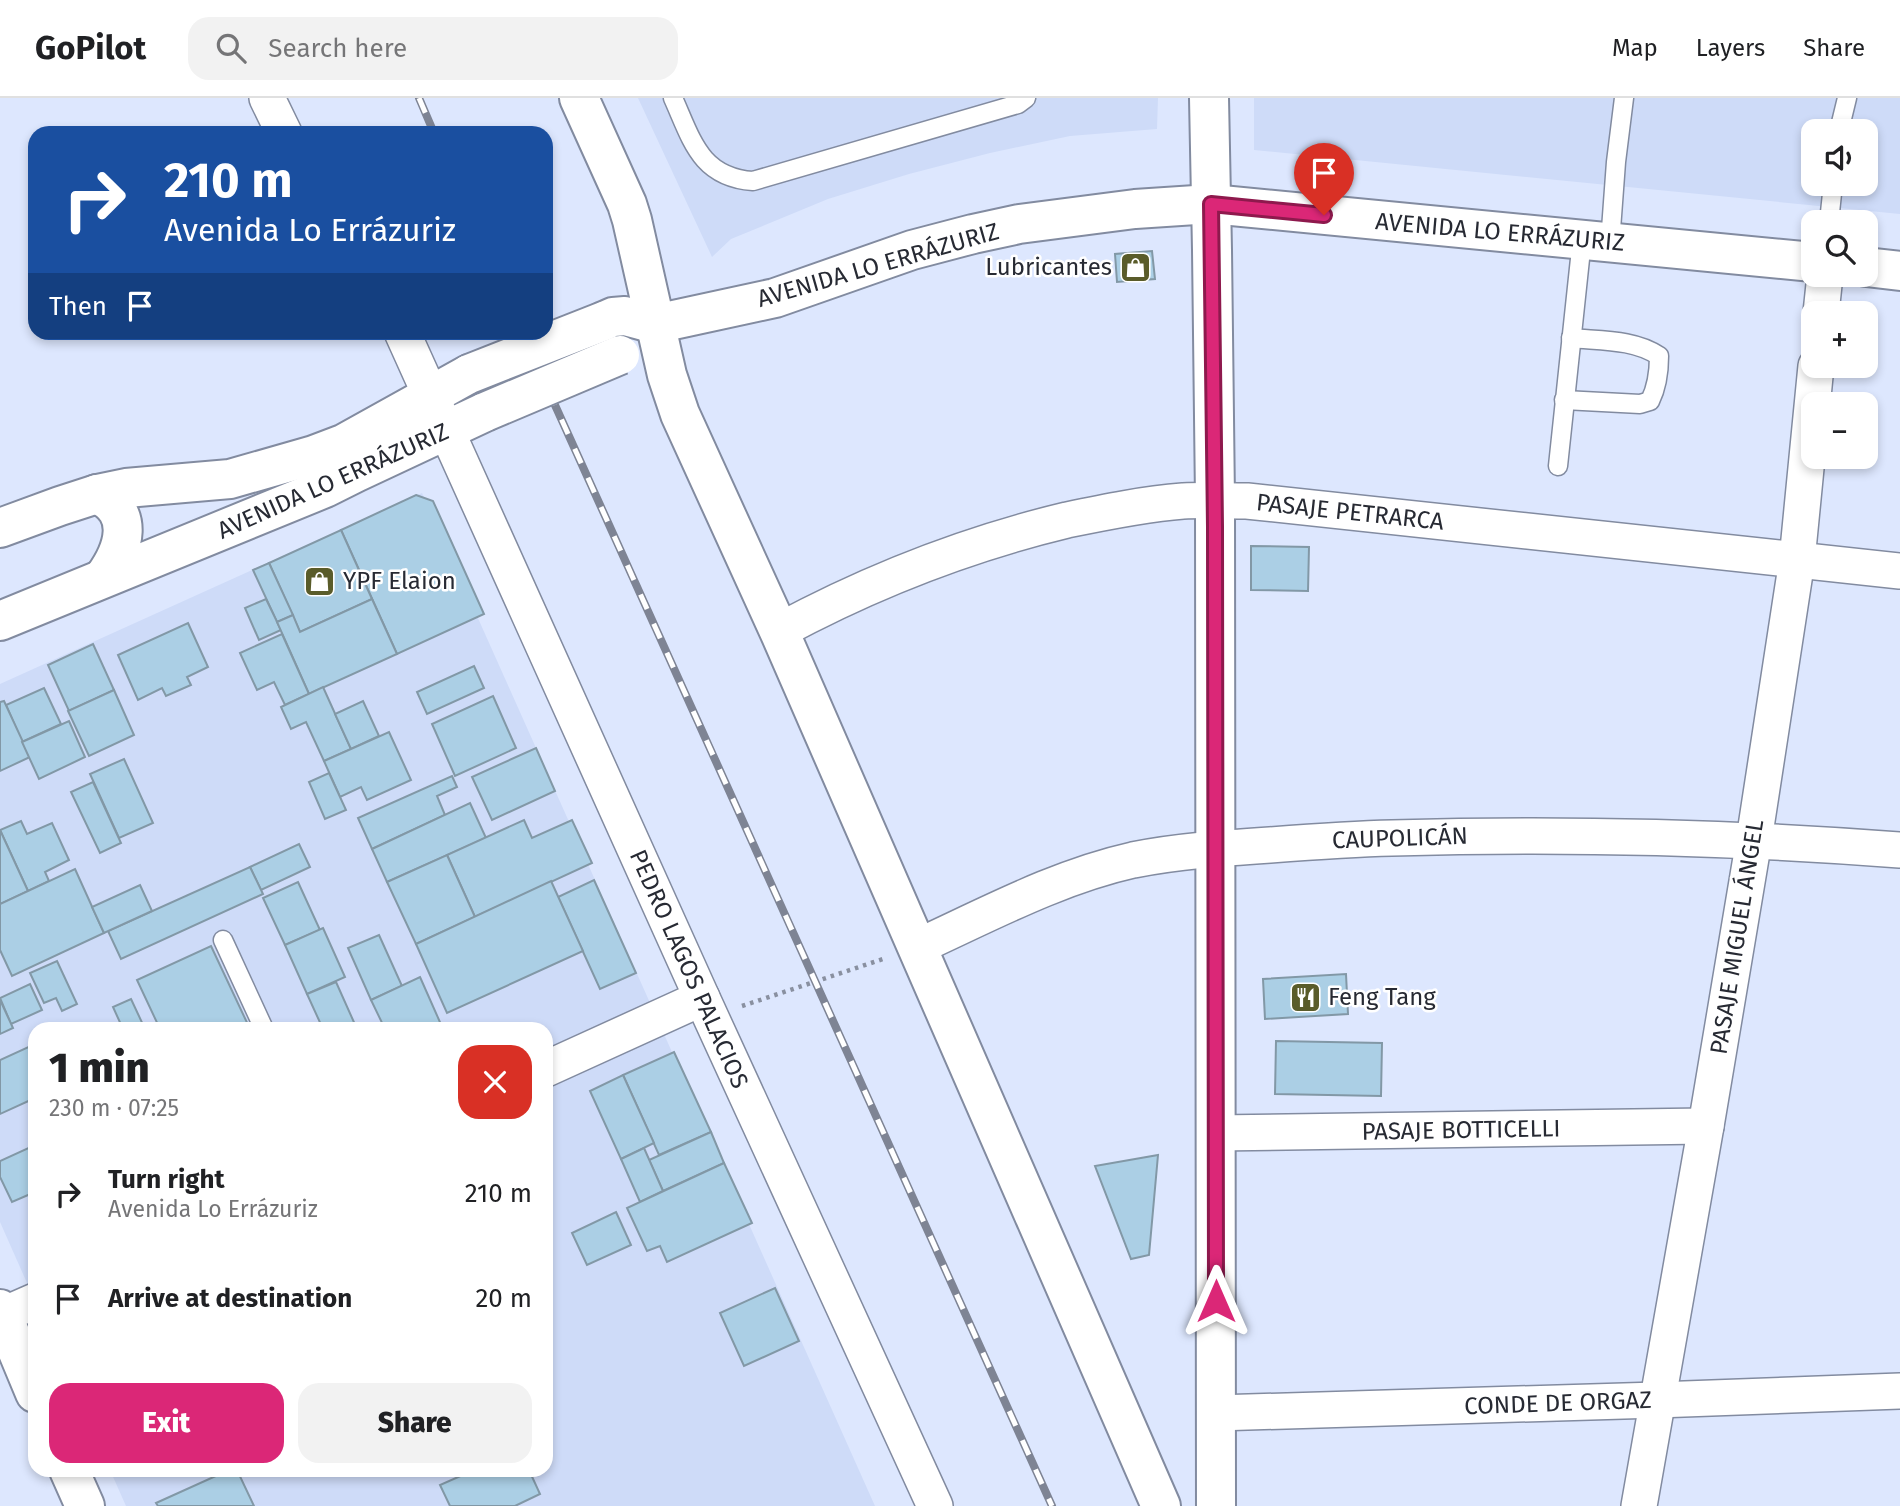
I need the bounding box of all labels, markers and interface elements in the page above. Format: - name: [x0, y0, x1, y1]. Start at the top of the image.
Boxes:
- search box: [188, 17, 678, 80]
- text: GoPilot: [35, 28, 146, 68]
- icon: search: [212, 29, 250, 67]
- text: Search here: [268, 33, 407, 64]
- text: Map: [1612, 34, 1658, 62]
- text: Layers: [1696, 34, 1765, 62]
- text: Share: [1803, 34, 1865, 62]
- map controls: [1801, 119, 1878, 469]
- button: sound: [1801, 119, 1878, 196]
- pin: [1294, 143, 1354, 215]
- text: 210 m: [164, 151, 293, 210]
- icon: right: [49, 154, 140, 245]
- icon: arrive: [1305, 154, 1343, 192]
- street label: AVENIDA LO ERRÁZURIZ: [1374, 206, 1626, 257]
- button: search: [1801, 210, 1878, 287]
- text: Avenida Lo Errázuriz: [164, 211, 456, 249]
- street label: AVENIDA LO ERRÁZURIZ: [754, 216, 1002, 313]
- shop icon: Lubricantes: [1118, 250, 1152, 284]
- place label: Lubricantes: [985, 253, 1112, 281]
- icon: arrive: [121, 287, 159, 325]
- text: Then: [49, 291, 107, 322]
- button: +: [1801, 301, 1878, 378]
- button: −: [1801, 392, 1878, 469]
- street label: AVENIDA LO ERRÁZURIZ: [213, 416, 453, 545]
- street label: PASAJE PETRARCA: [1255, 488, 1445, 536]
- shop icon: YPF Elaion: [303, 564, 337, 598]
- place label: YPF Elaion: [343, 567, 456, 595]
- street label: PASAJE MIGUEL ÁNGEL: [1704, 817, 1769, 1056]
- street label: CAUPOLICÁN: [1332, 821, 1468, 854]
- street label: PEDRO LAGOS PALACIOS: [624, 845, 754, 1093]
- restaurant icon: Feng Tang: [1288, 980, 1322, 1014]
- place label: Feng Tang: [1328, 983, 1436, 1011]
- text: 1 min: [49, 1043, 150, 1093]
- button: close: [458, 1045, 532, 1119]
- text: 230 m · 07:25: [49, 1094, 179, 1122]
- street label: PASAJE BOTTICELLI: [1361, 1114, 1561, 1146]
- text: Turn right: [108, 1164, 225, 1195]
- icon: right: [49, 1175, 87, 1213]
- text: 210 m: [465, 1178, 532, 1209]
- text: Avenida Lo Errázuriz: [108, 1195, 318, 1223]
- position arrow: [1179, 1264, 1253, 1338]
- icon: arrive: [49, 1280, 87, 1318]
- text: Arrive at destination: [108, 1283, 352, 1314]
- text: 20 m: [475, 1283, 532, 1314]
- button: Exit: [49, 1383, 284, 1463]
- button: Share: [298, 1383, 532, 1463]
- street label: CONDE DE ORGAZ: [1464, 1386, 1652, 1420]

